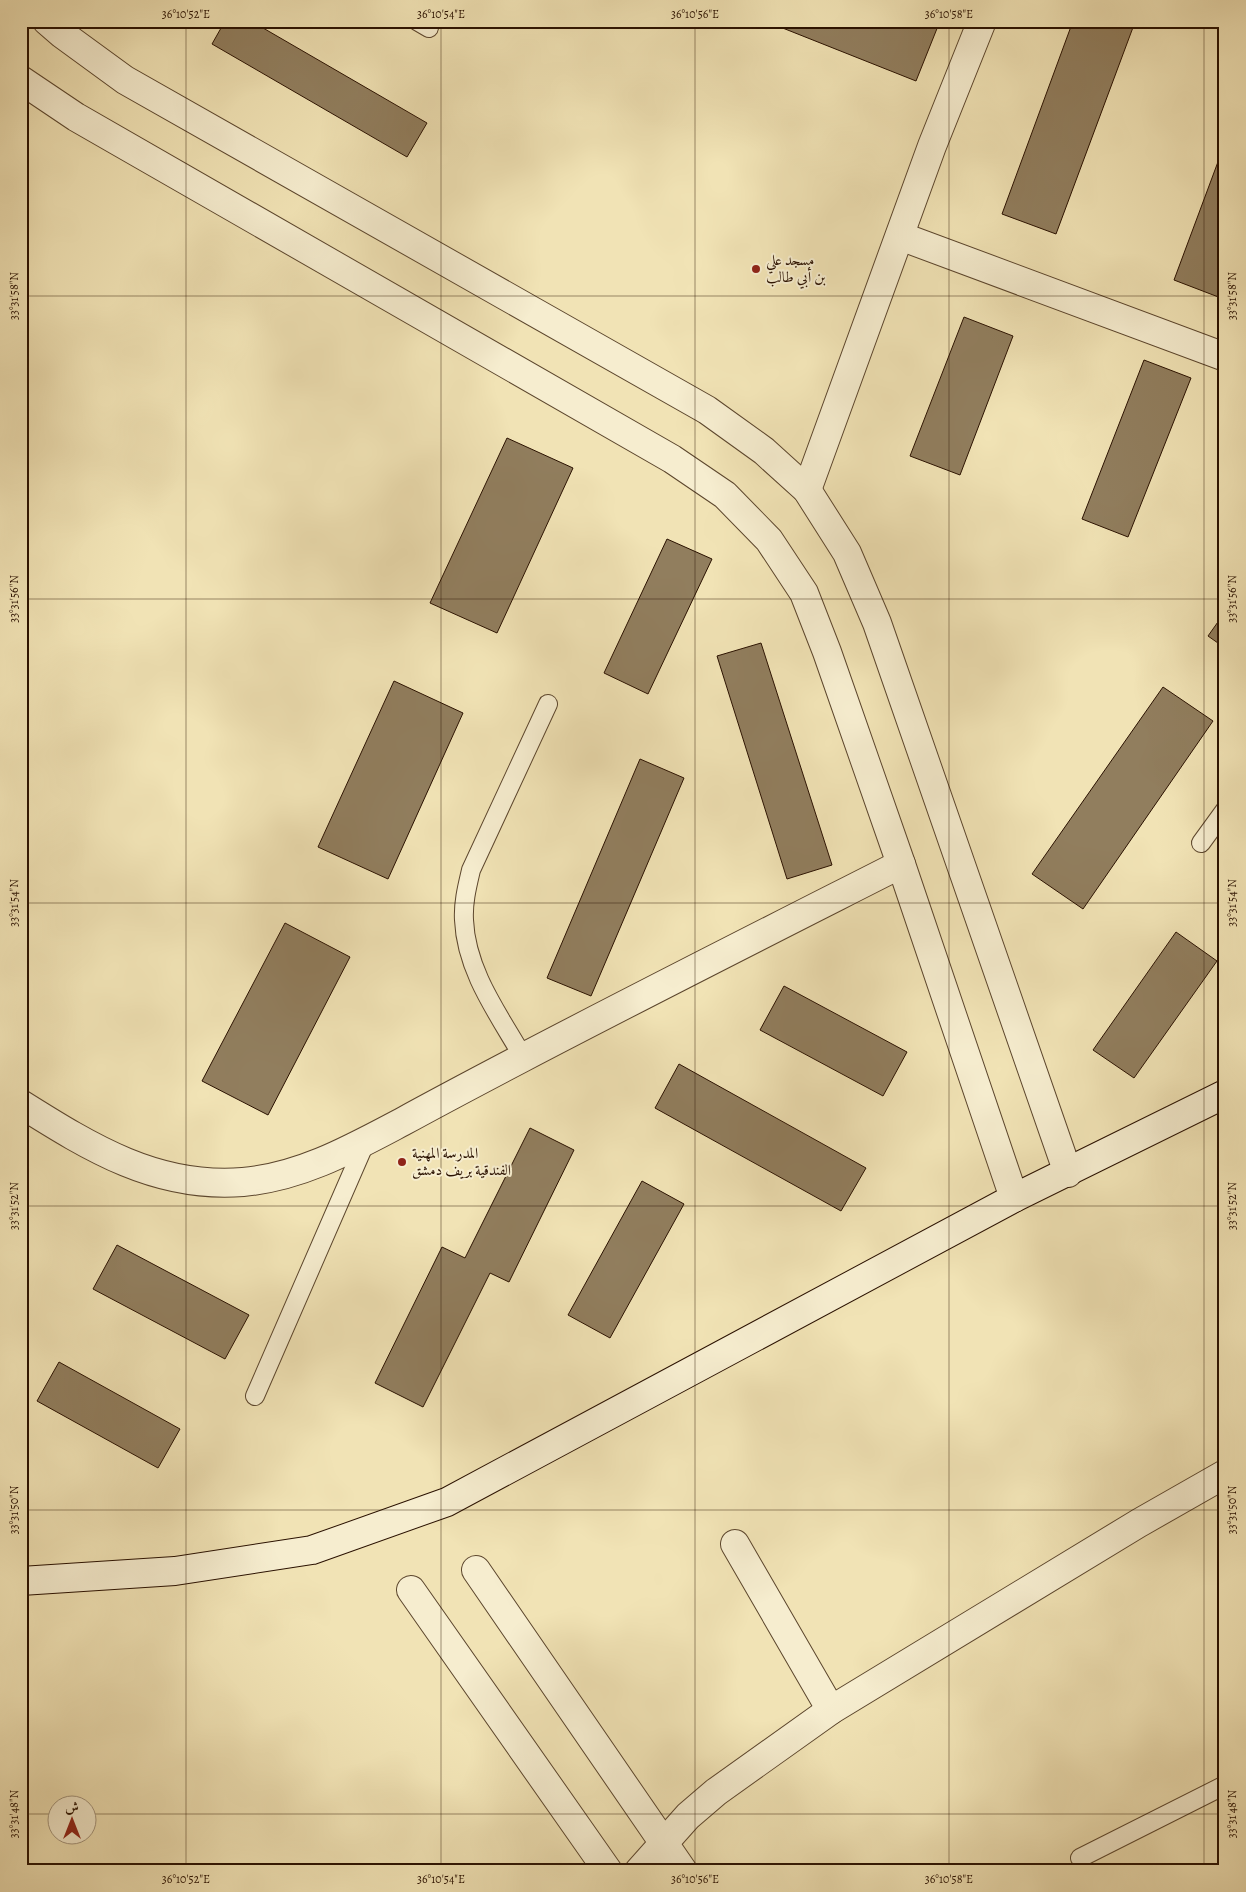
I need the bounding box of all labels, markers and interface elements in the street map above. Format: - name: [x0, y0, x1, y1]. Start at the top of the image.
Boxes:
- text: 36°10'52"E: [162, 6, 210, 22]
- text: 36°10'54"E: [417, 6, 465, 22]
- text: 36°10'56"E: [671, 6, 719, 22]
- text: 36°10'58"E: [925, 6, 973, 22]
- place label: مسجد علي بن أبي طالب: [766, 250, 826, 289]
- marker: مسجد علي بن أبي طالب: [750, 263, 762, 275]
- text: 33°31'58"N: [6, 272, 22, 320]
- text: 33°31'58"N: [1224, 272, 1240, 320]
- text: 33°31'56"N: [6, 575, 22, 623]
- text: 33°31'56"N: [1224, 575, 1240, 623]
- text: 33°31'54"N: [6, 879, 22, 927]
- text: 33°31'54"N: [1224, 879, 1240, 927]
- place label: المدرسة المهنية الفندقية بريف دمشق: [412, 1143, 511, 1180]
- marker: المدرسة المهنية الفندقية بريف دمشق: [396, 1156, 408, 1168]
- text: 33°31'52"N: [6, 1182, 22, 1230]
- text: 33°31'52"N: [1224, 1182, 1240, 1230]
- text: 33°31'50"N: [6, 1485, 22, 1534]
- text: 33°31'50"N: [1224, 1485, 1240, 1534]
- text: 33°31'48"N: [6, 1789, 22, 1838]
- text: 33°31'48"N: [1224, 1789, 1240, 1838]
- north arrow: [48, 1794, 98, 1844]
- text: ش: [65, 1798, 79, 1817]
- text: 36°10'52"E: [162, 1871, 210, 1887]
- text: 36°10'54"E: [417, 1871, 465, 1887]
- text: 36°10'56"E: [671, 1871, 719, 1887]
- text: 36°10'58"E: [925, 1871, 973, 1887]

